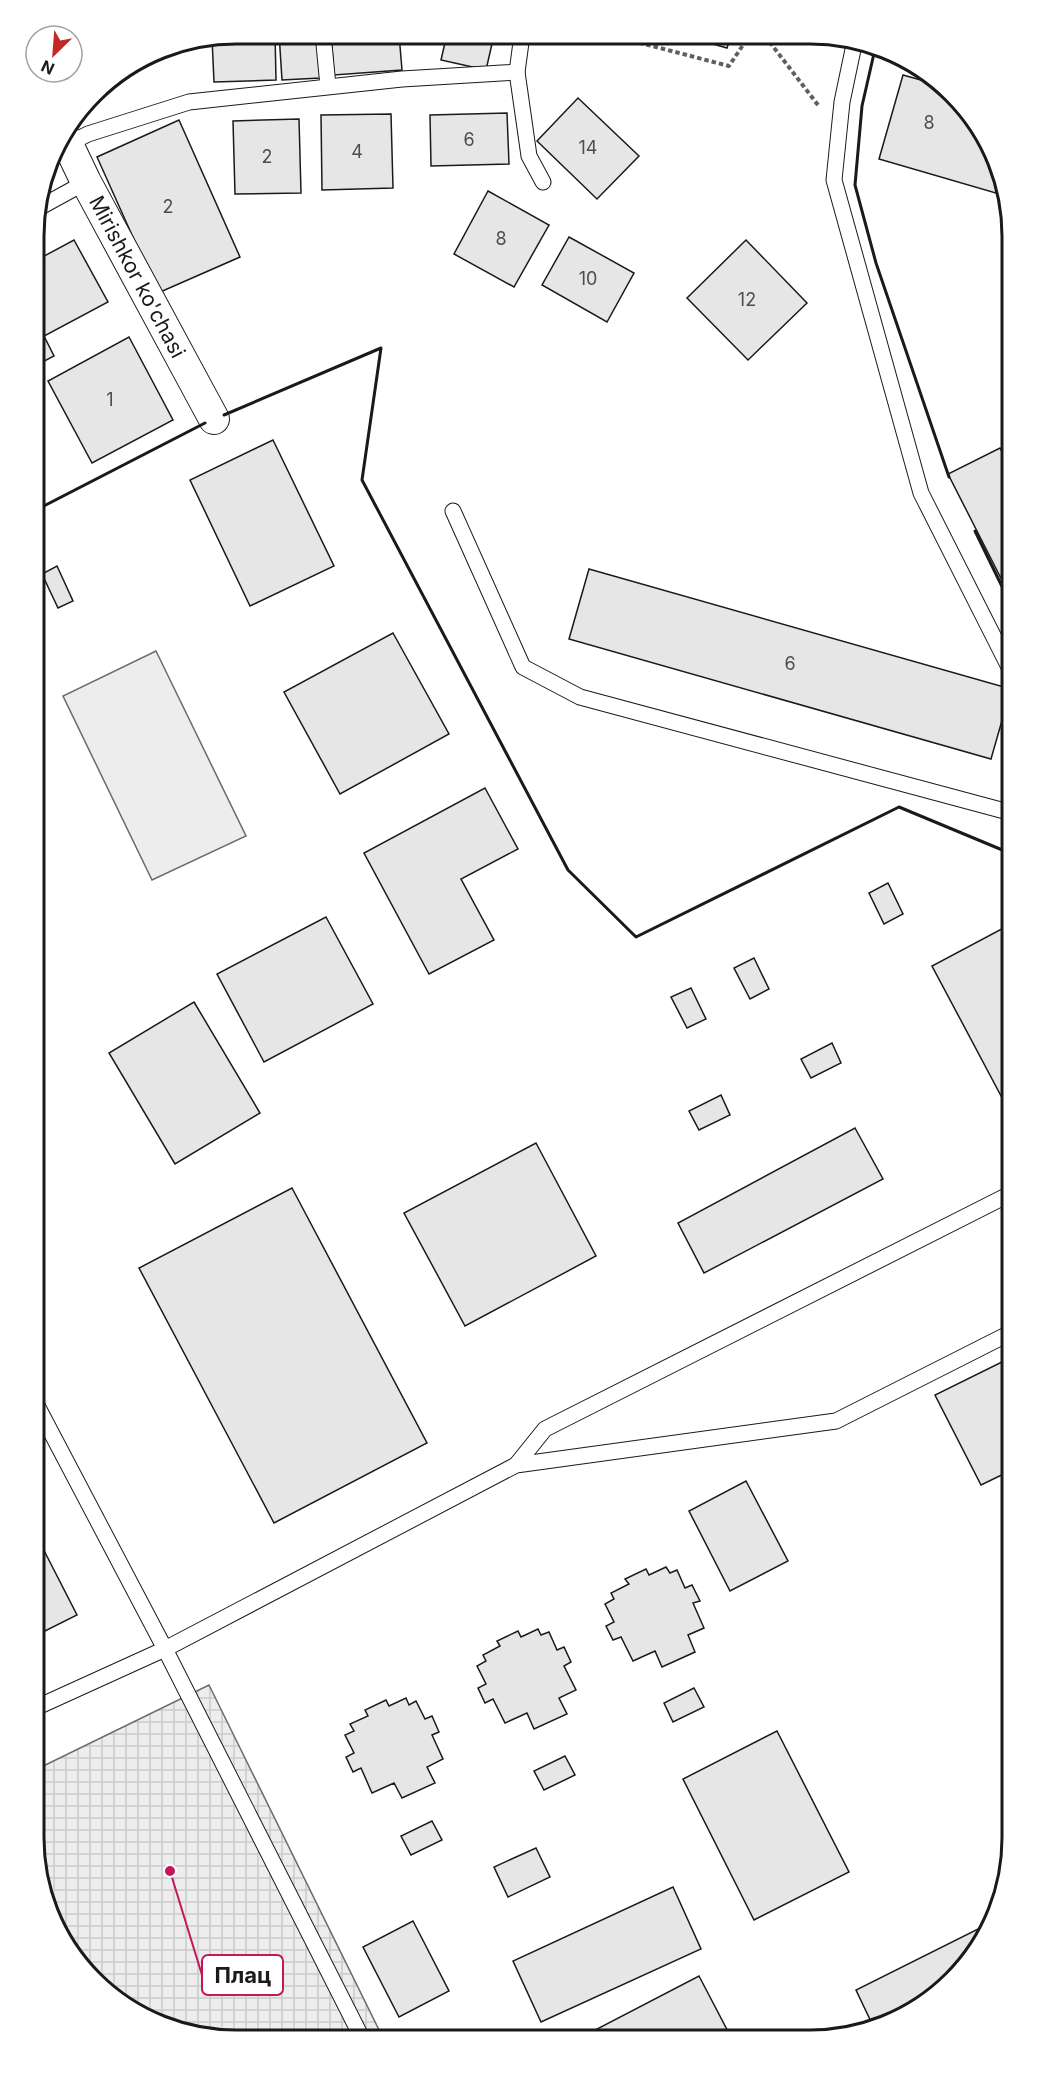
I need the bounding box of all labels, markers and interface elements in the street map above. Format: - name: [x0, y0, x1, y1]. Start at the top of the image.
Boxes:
- north arrow: [24, 24, 84, 84]
- text: N: [38, 56, 57, 79]
- house number: 8: [923, 112, 935, 133]
- house number: 6: [463, 129, 475, 150]
- house number: 14: [579, 137, 597, 158]
- house number: 4: [351, 141, 363, 162]
- house number: 2: [262, 146, 272, 167]
- street label: Mirishkor ko'chasi: [84, 191, 191, 362]
- house number: 2: [163, 196, 173, 217]
- house number: 8: [495, 228, 507, 249]
- house number: 10: [579, 268, 597, 289]
- house number: 12: [738, 289, 756, 310]
- house number: 1: [106, 389, 114, 410]
- house number: 6: [784, 653, 796, 674]
- callout: Плац: [202, 1955, 283, 1995]
- text: Плац: [215, 1962, 271, 1988]

